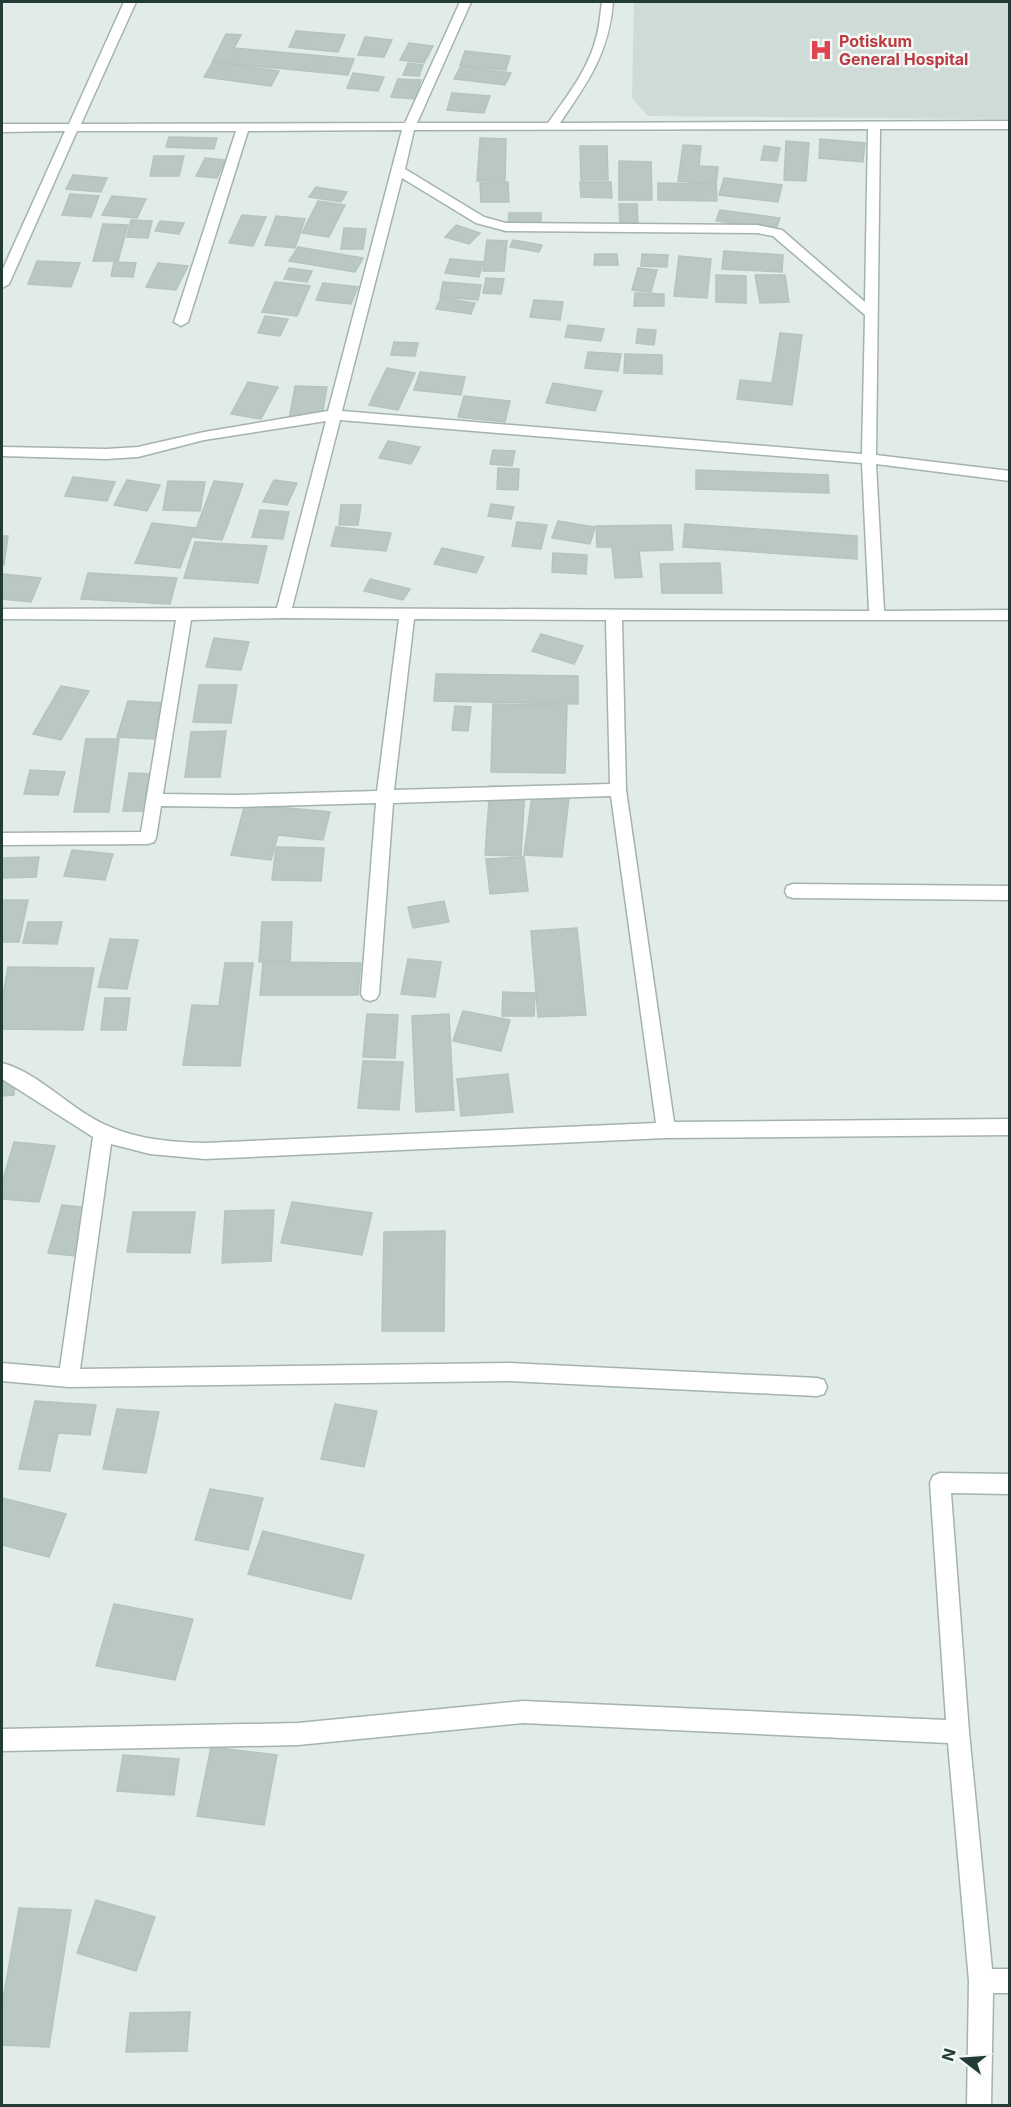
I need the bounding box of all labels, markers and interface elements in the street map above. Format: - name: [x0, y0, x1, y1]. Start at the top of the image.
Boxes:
- place label: Potiskum General Hospital: [839, 31, 968, 69]
- hospital icon: Potiskum General Hospital: [808, 37, 834, 63]
- north arrow: [933, 2029, 993, 2089]
- text: N: [937, 2046, 960, 2063]

